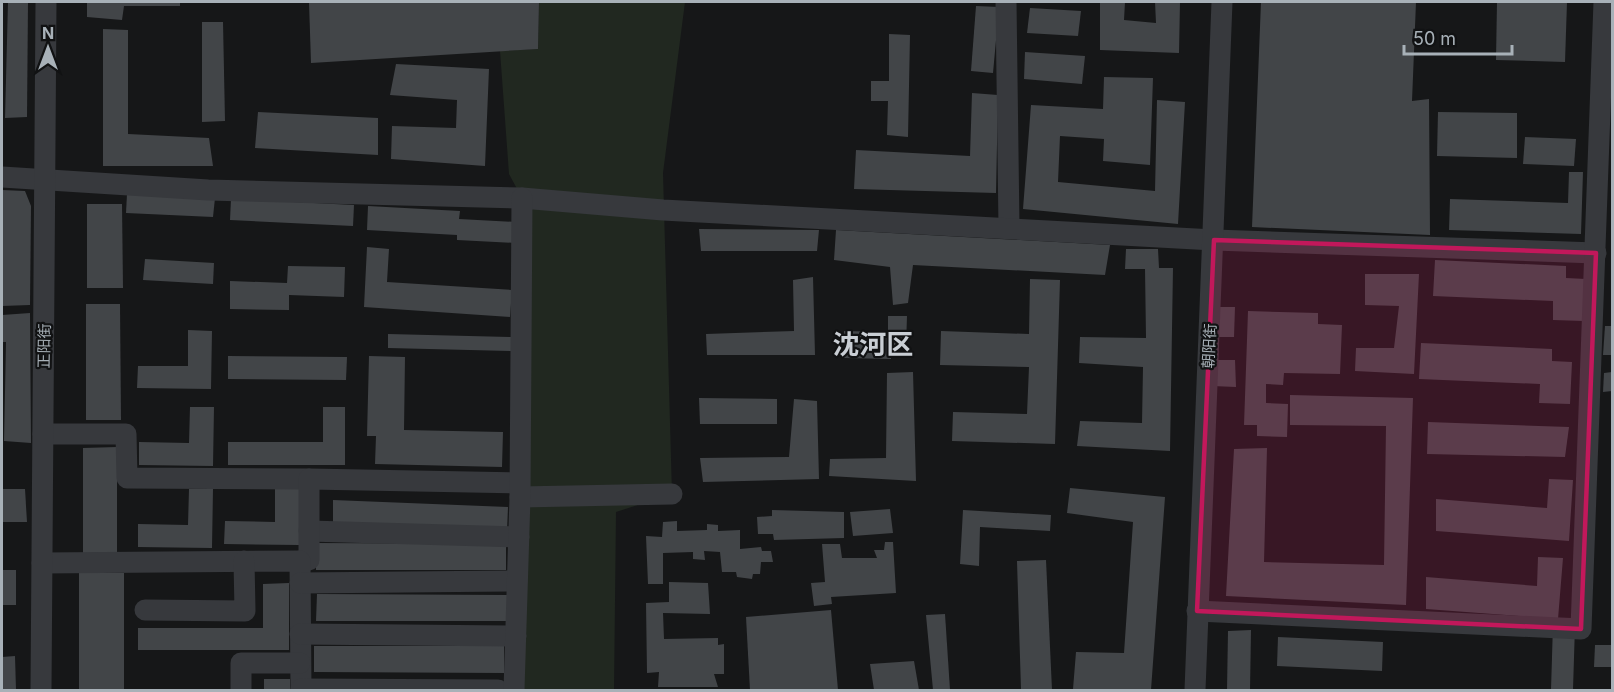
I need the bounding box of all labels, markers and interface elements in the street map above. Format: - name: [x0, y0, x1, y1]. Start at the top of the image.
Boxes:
- north arrow: [18, 18, 78, 78]
- scale bar: [1404, 18, 1512, 56]
- text: N: [42, 23, 54, 43]
- text: 50 m: [1413, 28, 1456, 49]
- street label: 正阳街: [34, 323, 54, 369]
- street label: 朝阳街: [1198, 323, 1220, 369]
- district label: 沈河区: [833, 328, 914, 361]

